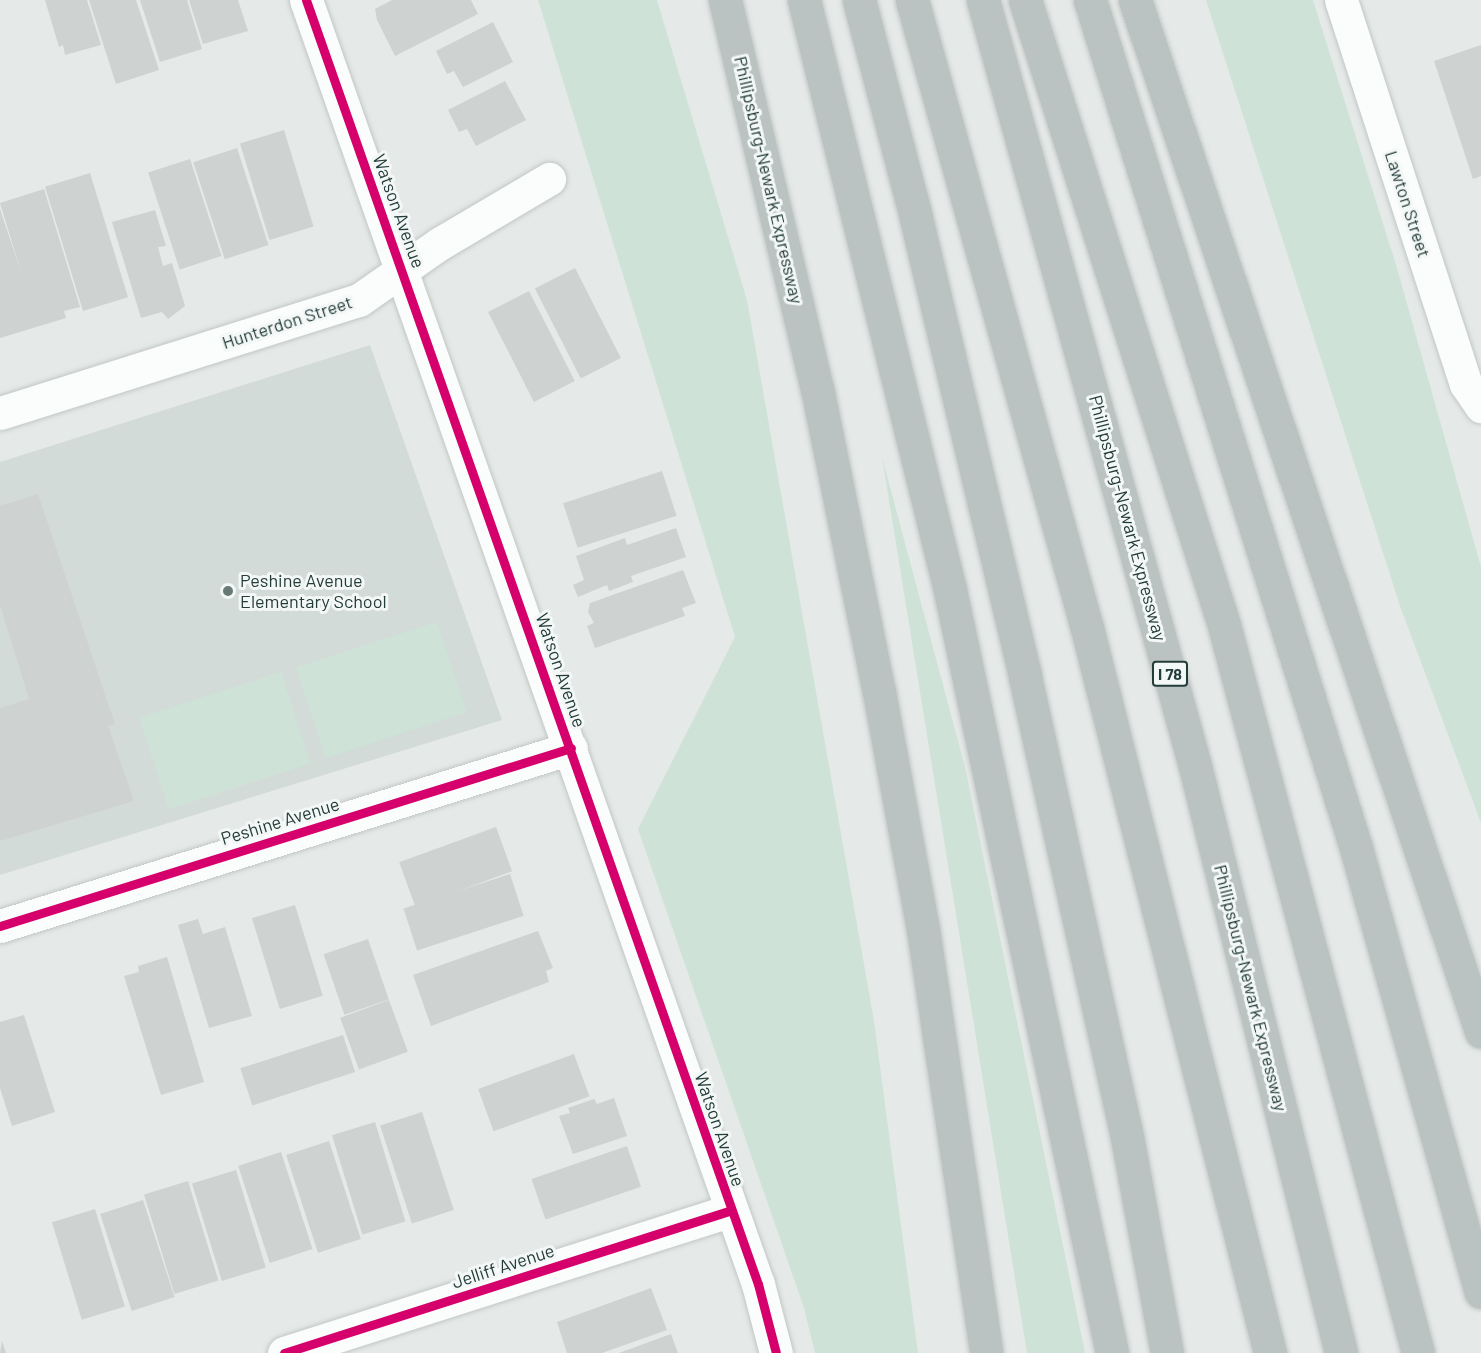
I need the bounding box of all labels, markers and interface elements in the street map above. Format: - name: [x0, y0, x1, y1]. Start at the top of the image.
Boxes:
- street label: Phillipsburg-Newark Expressway: [730, 54, 808, 306]
- street label: Lawton Street: [1381, 148, 1435, 260]
- street label: Watson Avenue: [368, 151, 430, 271]
- street label: Hunterdon Street: [219, 291, 355, 353]
- street label: Phillipsburg-Newark Expressway: [1085, 393, 1171, 643]
- place label: Peshine Avenue Elementary School: [240, 570, 387, 612]
- marker: Peshine Avenue Elementary School: [221, 584, 235, 598]
- street label: Watson Avenue: [531, 610, 591, 730]
- road number: I 78: [1152, 661, 1188, 687]
- street label: Peshine Avenue: [218, 793, 342, 849]
- street label: Phillipsburg-Newark Expressway: [1210, 862, 1292, 1114]
- street label: Watson Avenue: [690, 1069, 750, 1189]
- street label: Jelliff Avenue: [449, 1239, 557, 1293]

